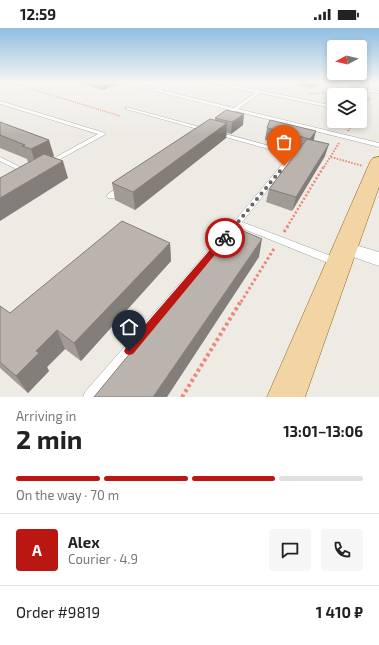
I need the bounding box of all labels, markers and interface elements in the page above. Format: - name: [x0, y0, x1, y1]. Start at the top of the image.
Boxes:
- text: 12:59: [20, 5, 56, 23]
- north arrow: [327, 40, 367, 80]
- map controls: [327, 40, 367, 128]
- button: layers: [327, 88, 367, 128]
- pin: [267, 125, 301, 166]
- icon: bag: [273, 131, 295, 153]
- courier: [205, 218, 245, 258]
- icon: bike: [214, 227, 236, 249]
- pin: [112, 310, 146, 351]
- icon: home: [118, 316, 140, 338]
- text: Arriving in: [16, 408, 76, 424]
- text: 13:01–13:06: [283, 422, 363, 440]
- text: 2 min: [16, 423, 82, 454]
- text: On the way · 70 m: [16, 487, 119, 503]
- button: chat: [269, 529, 311, 571]
- button: phone: [321, 529, 363, 571]
- text: Alex: [68, 533, 100, 551]
- text: A: [32, 541, 42, 559]
- text: Courier · 4.9: [68, 551, 138, 567]
- text: Order #9819: [16, 603, 100, 621]
- text: 1 410 ₽: [316, 603, 363, 621]

